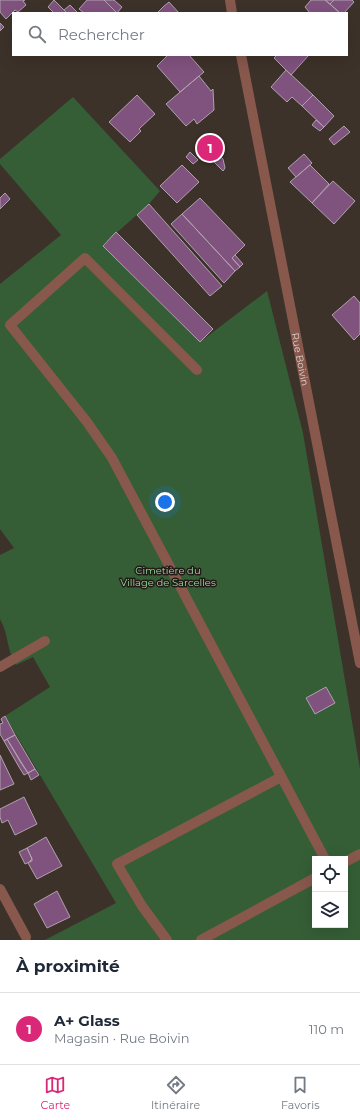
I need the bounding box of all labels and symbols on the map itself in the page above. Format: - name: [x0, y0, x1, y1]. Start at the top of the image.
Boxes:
- pin: 1: [197, 133, 223, 163]
- street label: Rue Boivin: [289, 331, 312, 387]
- your location: [155, 492, 175, 512]
- park label: Cimetière du Village de Sarcelles: [120, 564, 216, 589]

